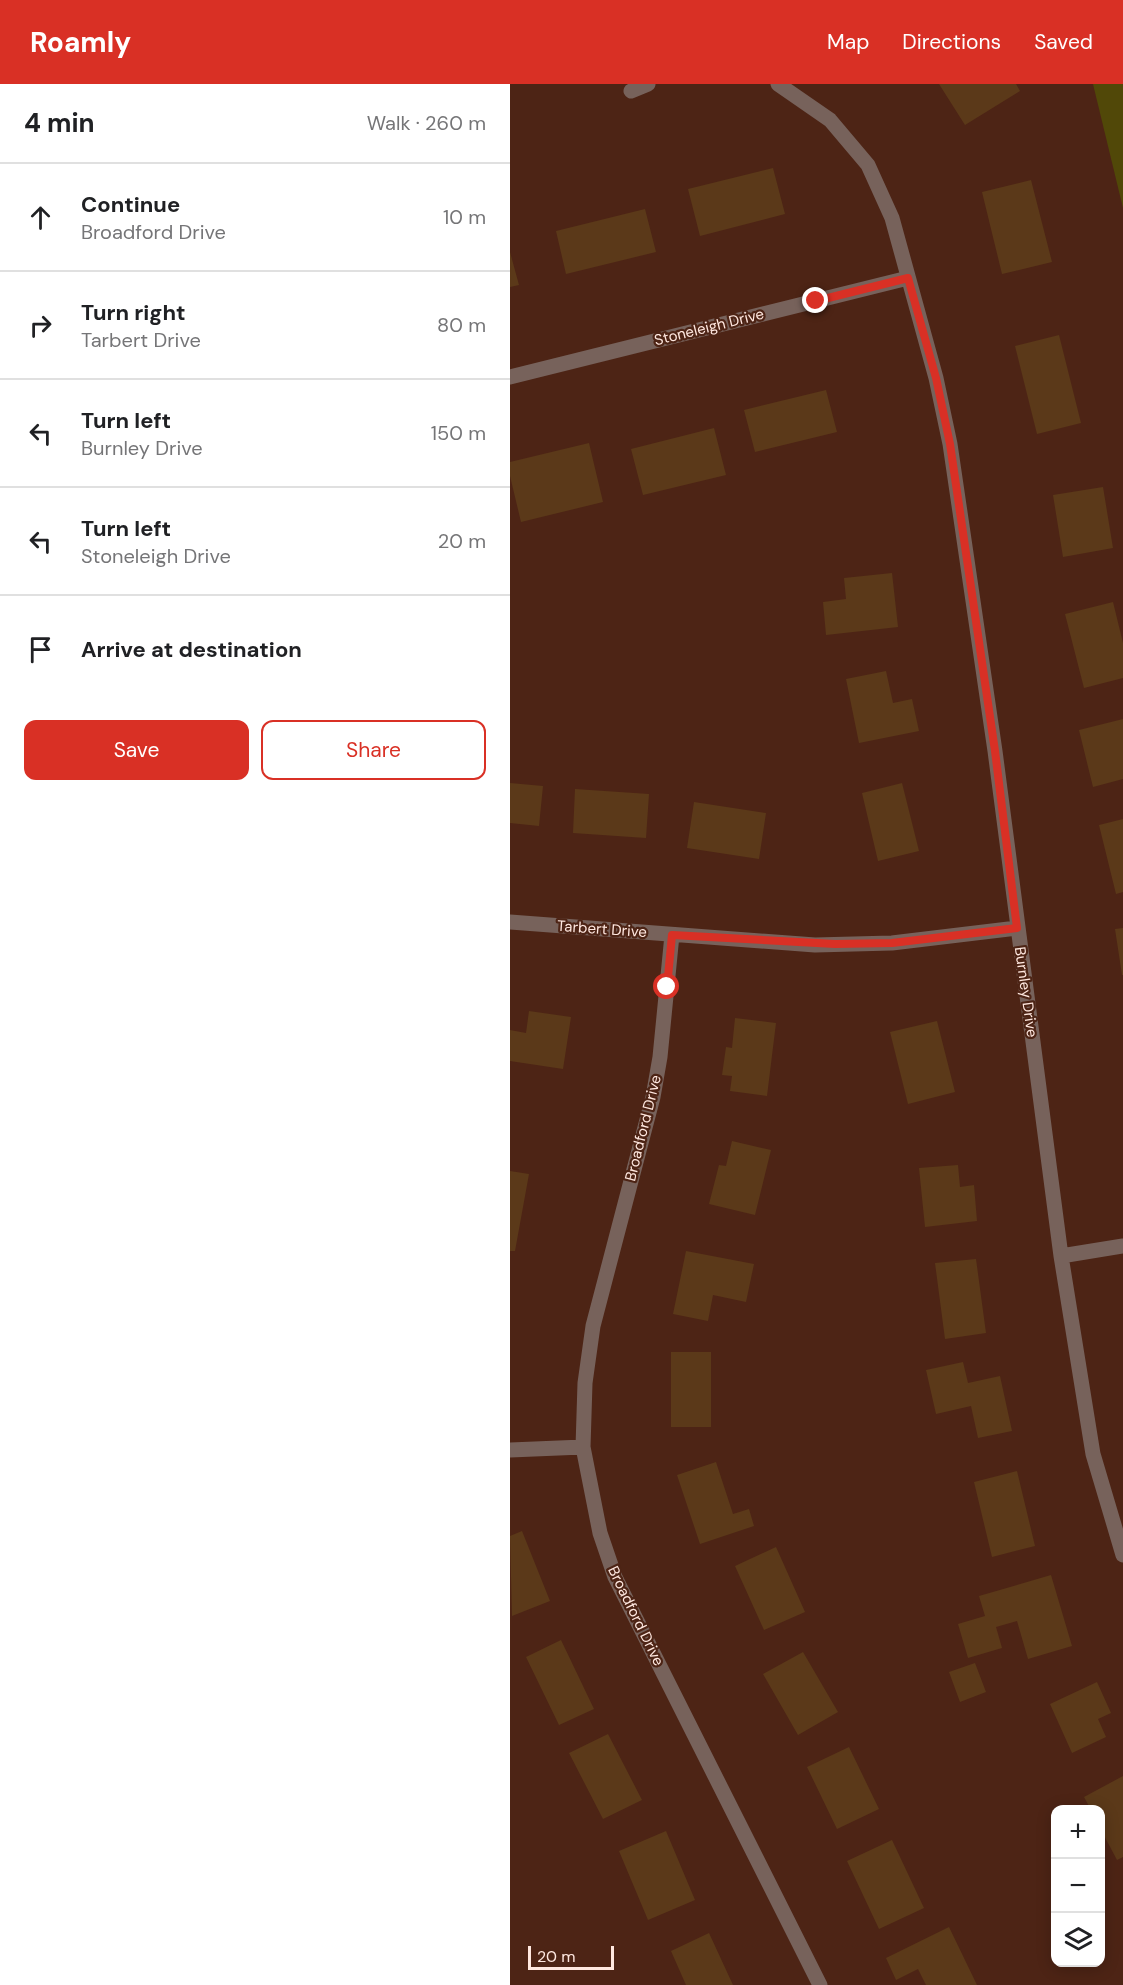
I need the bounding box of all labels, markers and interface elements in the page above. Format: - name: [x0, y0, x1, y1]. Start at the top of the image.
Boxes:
- text: Roamly: [30, 24, 131, 61]
- text: Map: [827, 28, 869, 56]
- text: Directions: [902, 28, 1001, 56]
- text: Saved: [1034, 28, 1093, 56]
- text: 4 min: [24, 106, 95, 140]
- text: Walk · 260 m: [367, 110, 486, 136]
- text: Continue: [81, 190, 180, 219]
- icon: ahead: [24, 201, 57, 234]
- text: 10 m: [443, 204, 486, 230]
- text: Broadford Drive: [81, 219, 226, 245]
- route end: [802, 287, 828, 313]
- text: Turn right: [81, 298, 186, 327]
- street label: Stoneleigh Drive: [652, 304, 766, 350]
- icon: right: [24, 309, 57, 342]
- text: 80 m: [437, 312, 486, 338]
- text: Tarbert Drive: [81, 327, 201, 353]
- text: Turn left: [81, 406, 171, 435]
- icon: left: [24, 417, 57, 450]
- text: 150 m: [431, 420, 486, 446]
- text: Burnley Drive: [81, 435, 203, 461]
- text: Turn left: [81, 514, 171, 543]
- icon: left: [24, 525, 57, 558]
- text: 20 m: [438, 528, 486, 554]
- text: Stoneleigh Drive: [81, 543, 231, 569]
- icon: arrive: [24, 633, 57, 666]
- text: Arrive at destination: [81, 635, 302, 664]
- button: Save: [24, 720, 249, 780]
- button: Share: [261, 720, 486, 780]
- street label: Tarbert Drive: [556, 916, 648, 942]
- street label: Burnley Drive: [1010, 945, 1042, 1039]
- route start: [653, 973, 679, 999]
- street label: Broadford Drive: [620, 1073, 666, 1183]
- street label: Broadford Drive: [603, 1563, 669, 1669]
- map controls: [1051, 1805, 1105, 1967]
- button: +: [1051, 1805, 1105, 1859]
- button: −: [1051, 1859, 1105, 1913]
- button: layers: [1051, 1913, 1105, 1967]
- scale bar: [528, 1943, 614, 1970]
- text: 20 m: [537, 1946, 576, 1967]

